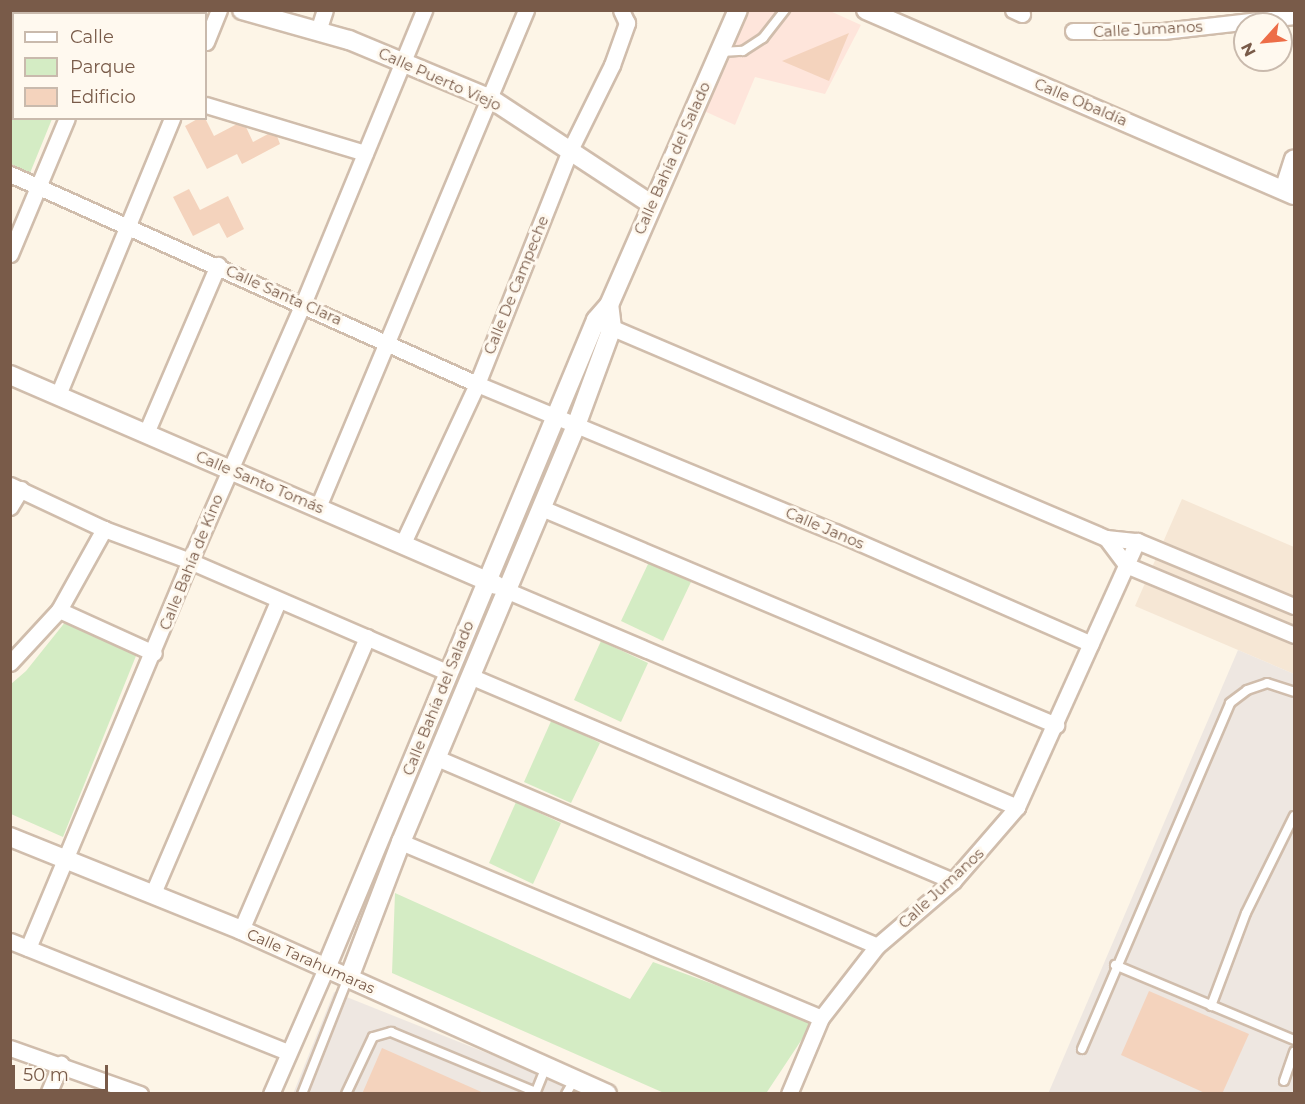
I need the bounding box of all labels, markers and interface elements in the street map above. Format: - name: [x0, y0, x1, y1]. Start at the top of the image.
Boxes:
- legend: [12, 12, 207, 120]
- north arrow: [1233, 12, 1293, 72]
- street label: Calle Jumanos: [1093, 17, 1203, 41]
- text: Calle: [70, 26, 114, 48]
- text: N: [1237, 39, 1260, 60]
- street label: Calle Puerto Viejo: [376, 44, 504, 114]
- text: Parque: [70, 56, 135, 78]
- street label: Calle Obaldía: [1032, 74, 1130, 130]
- street label: Calle Bahía del Salado: [630, 79, 714, 237]
- text: Edificio: [70, 86, 136, 108]
- street label: Calle De Campeche: [480, 213, 552, 357]
- street label: Calle Santa Clara: [223, 261, 345, 329]
- street label: Calle Santo Tomás: [193, 447, 327, 517]
- street label: Calle Bahía de Kino: [156, 491, 226, 633]
- street label: Calle Janos: [783, 503, 867, 553]
- street label: Calle Bahía del Salado: [399, 618, 477, 778]
- street label: Calle Jumanos: [895, 844, 987, 932]
- street label: Calle Tarahumaras: [244, 925, 378, 997]
- scale bar: [15, 1053, 111, 1091]
- text: 50 m: [23, 1064, 69, 1086]

